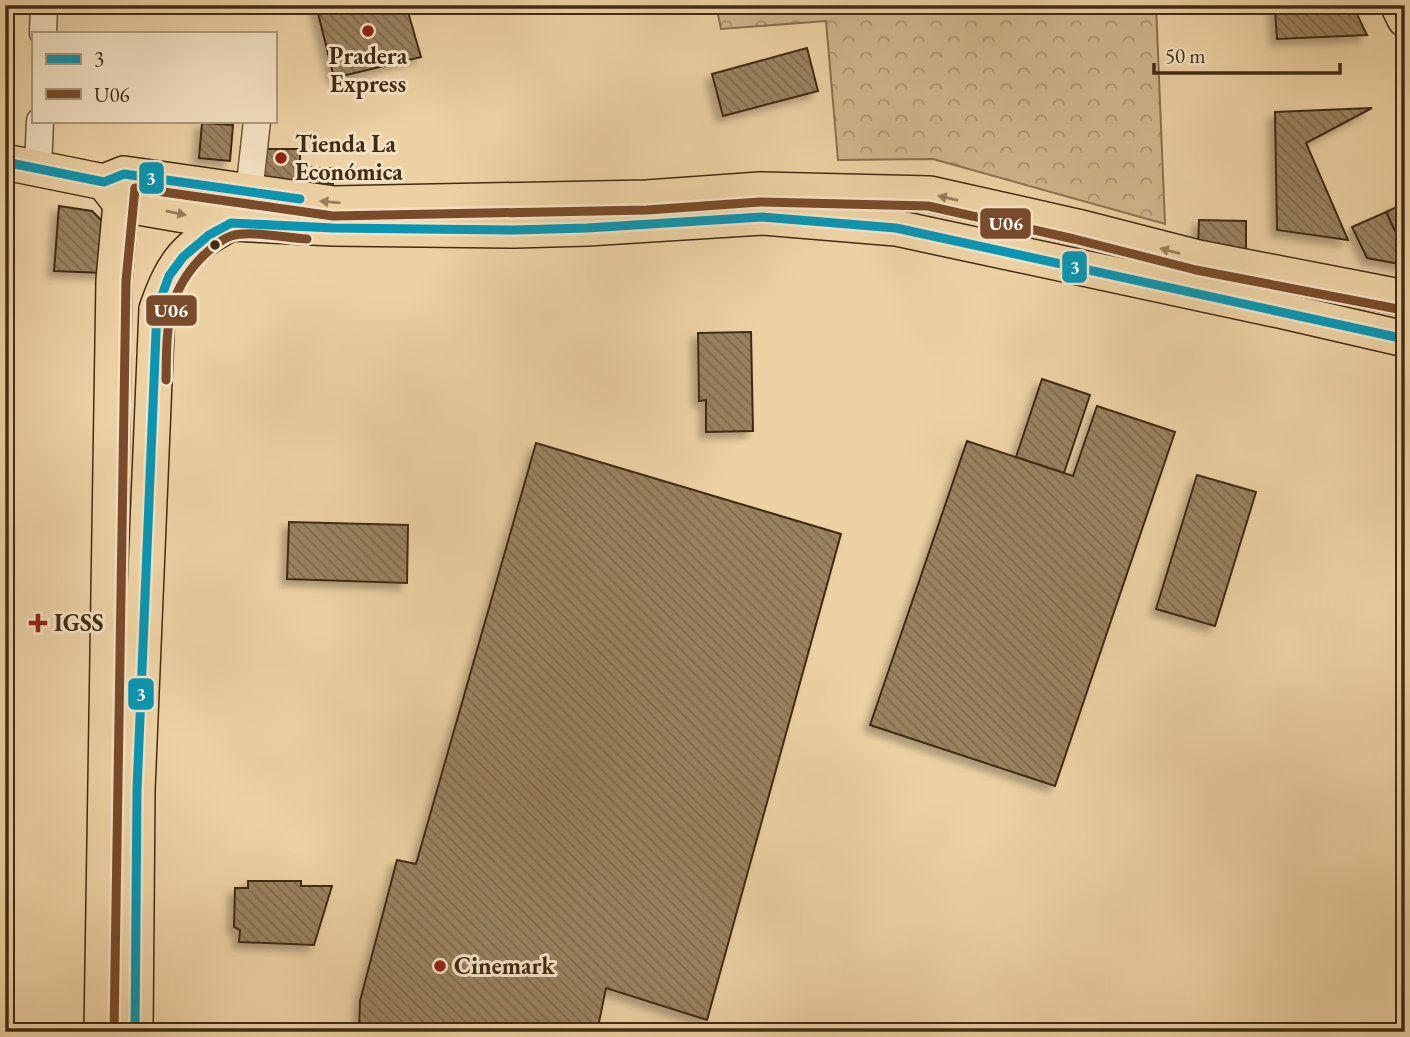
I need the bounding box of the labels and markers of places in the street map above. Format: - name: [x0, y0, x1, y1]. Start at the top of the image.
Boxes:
- marker: Pradera Express: [360, 23, 376, 39]
- place label: Pradera Express: [329, 40, 408, 99]
- place label: Tienda La Económica: [295, 128, 403, 187]
- marker: Tienda La Económica: [273, 150, 289, 166]
- unlabelled marker: [208, 238, 222, 252]
- place label: IGSS: [54, 607, 104, 638]
- marker: IGSS: [28, 613, 48, 633]
- place label: Cinemark: [454, 950, 556, 981]
- marker: Cinemark: [432, 958, 448, 974]

